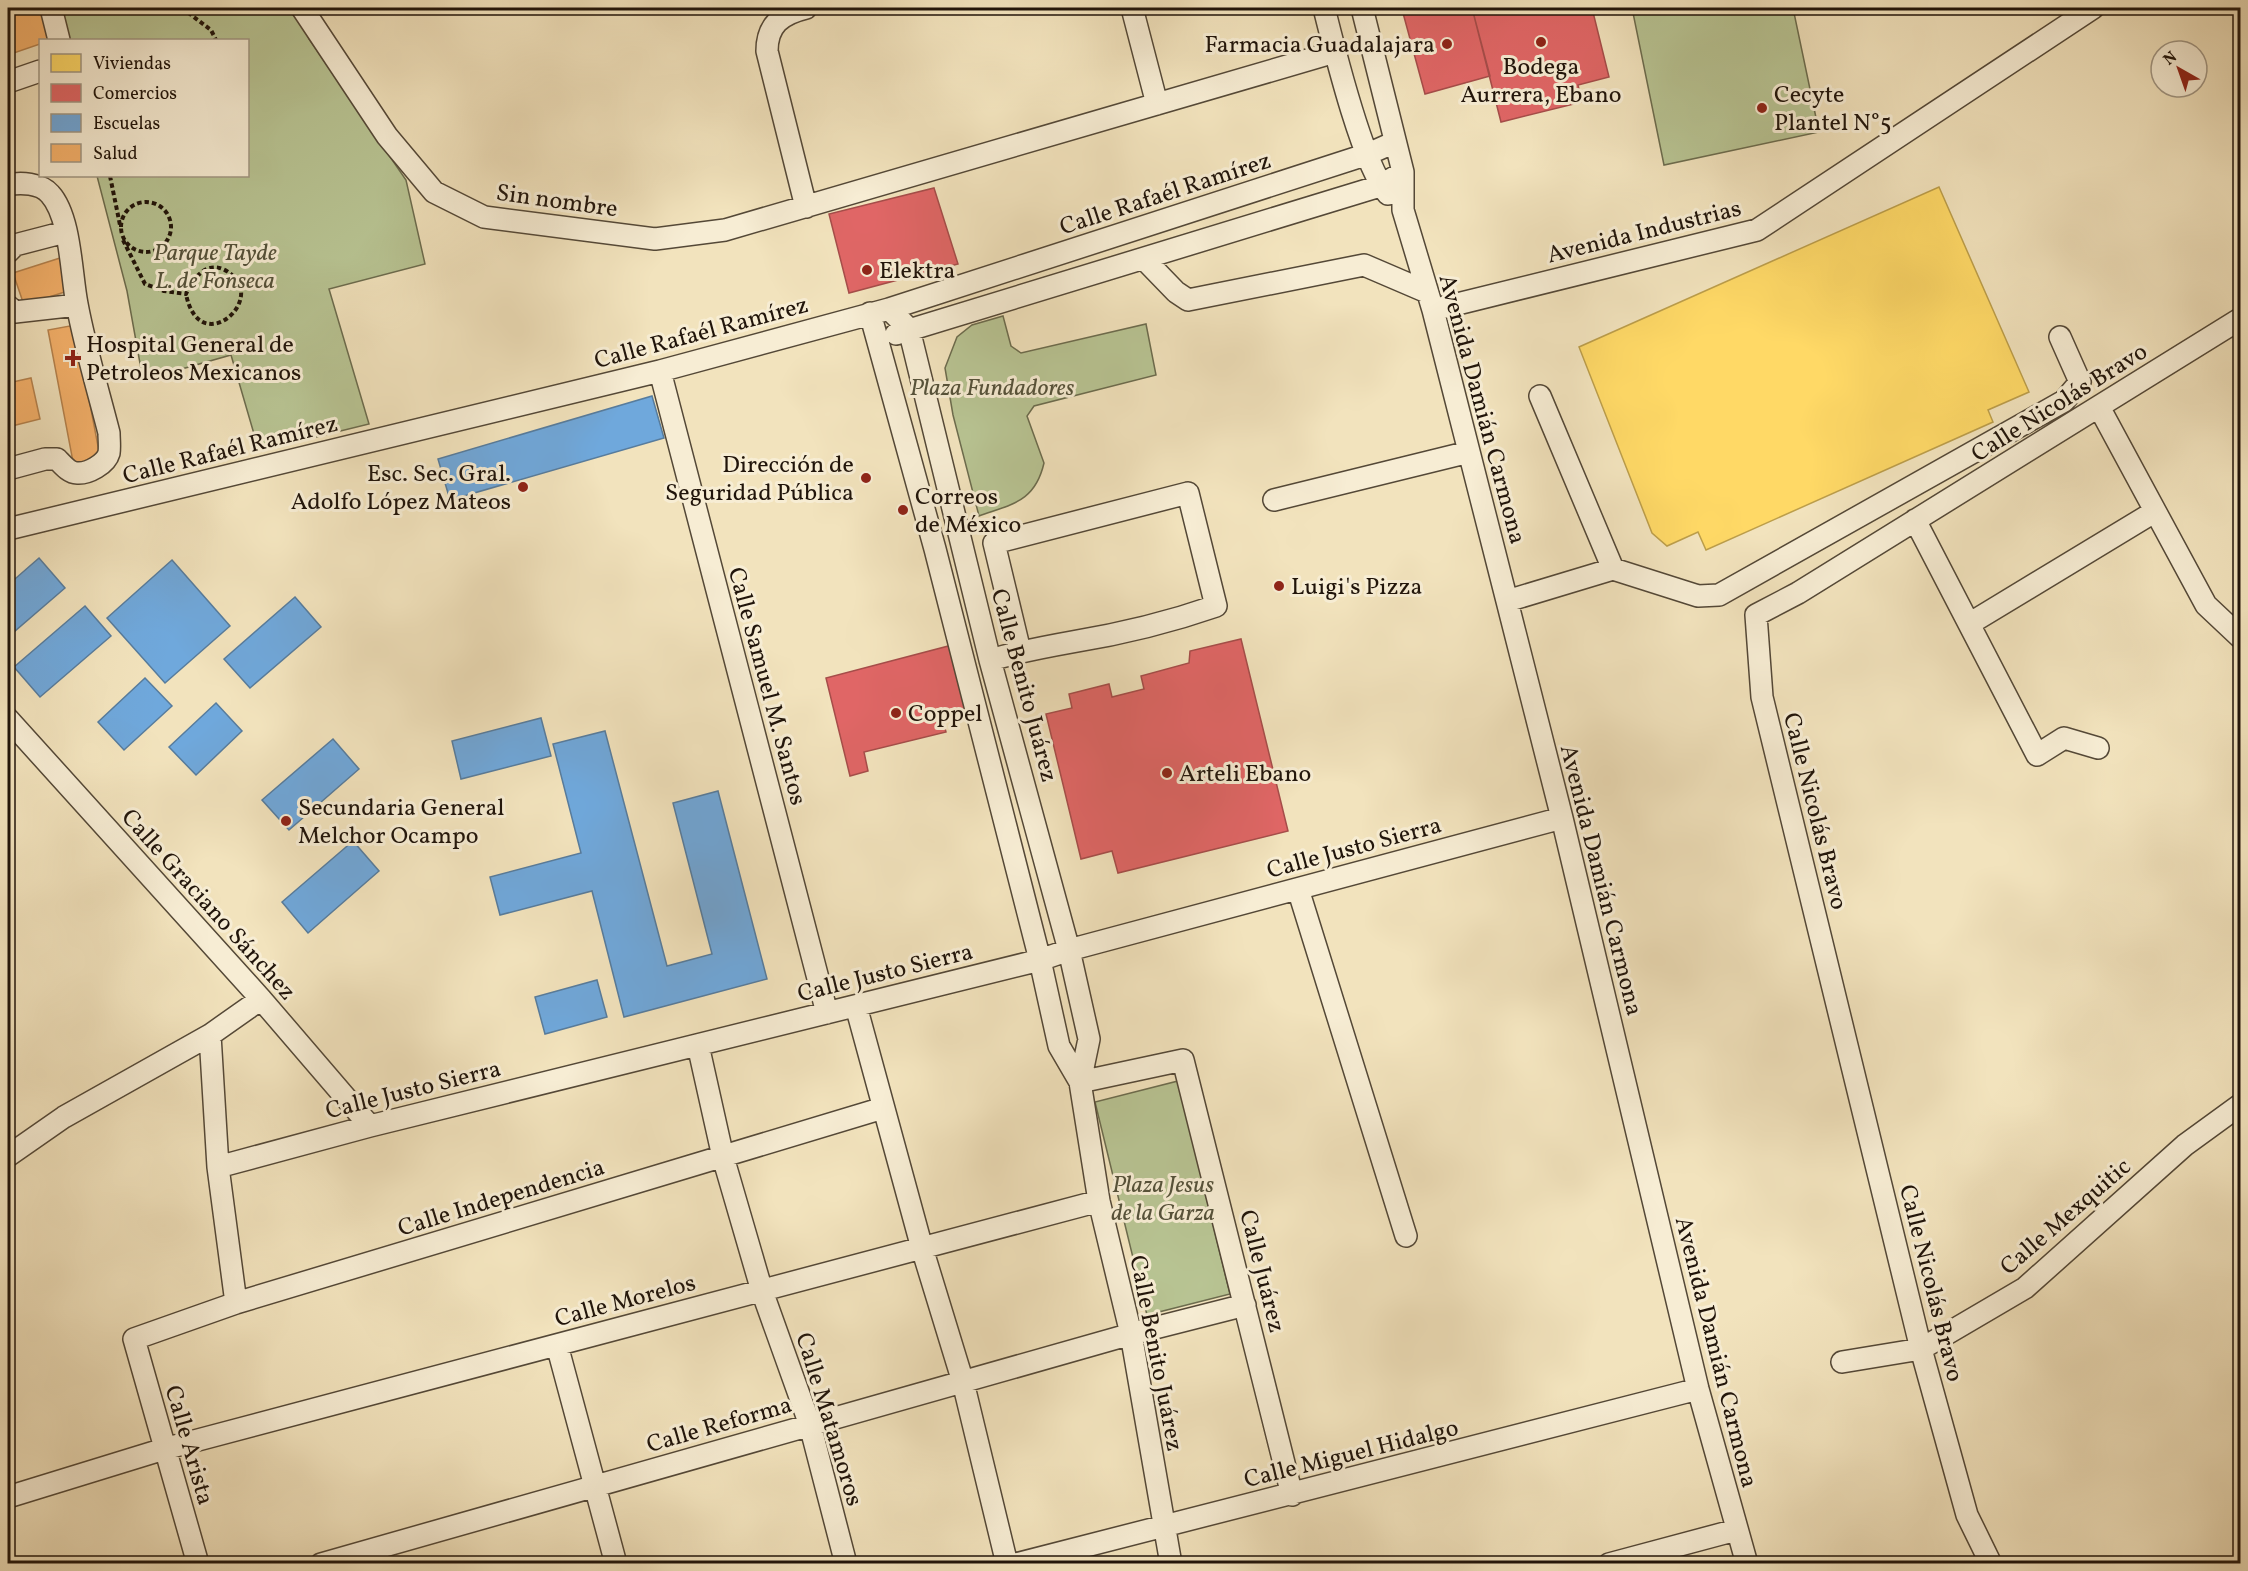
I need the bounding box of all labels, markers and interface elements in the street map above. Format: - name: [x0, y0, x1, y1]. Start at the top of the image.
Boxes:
- place label: Farmacia Guadalajara: [1204, 29, 1435, 63]
- marker: Bodega Aurrera, Ebano: [1534, 35, 1548, 49]
- marker: Farmacia Guadalajara: [1440, 37, 1454, 51]
- legend: [39, 39, 249, 177]
- north arrow: [2149, 39, 2209, 99]
- text: N: [2159, 47, 2182, 71]
- place label: Bodega Aurrera, Ebano: [1460, 51, 1622, 113]
- text: Viviendas: [93, 52, 171, 77]
- place label: Cecyte Plantel N°5: [1774, 79, 1892, 141]
- text: Comercios: [93, 82, 177, 107]
- marker: Cecyte Plantel N°5: [1755, 101, 1769, 115]
- text: Escuelas: [93, 112, 160, 137]
- text: Salud: [93, 142, 138, 167]
- street label: Calle Rafaél Ramírez: [1056, 145, 1276, 245]
- street label: Sin nombre: [494, 177, 620, 227]
- street label: Avenida Industrias: [1544, 192, 1745, 274]
- park label: Parque Tayde L. de Fonseca: [153, 237, 277, 299]
- place label: Elektra: [879, 255, 956, 289]
- marker: Elektra: [860, 263, 874, 277]
- street label: Avenida Damián Carmona: [1429, 271, 1533, 548]
- street label: Calle Rafaél Ramírez: [591, 289, 812, 379]
- place label: Hospital General de Petroleos Mexicanos: [86, 329, 301, 391]
- street label: Calle Nicolás Bravo: [1965, 336, 2155, 472]
- marker: Hospital General de Petroleos Mexicanos: [64, 349, 82, 367]
- park label: Plaza Fundadores: [910, 372, 1074, 406]
- street label: Calle Rafaél Ramírez: [119, 408, 341, 494]
- place label: Dirección de Seguridad Pública: [665, 449, 854, 511]
- place label: Esc. Sec. Gral. Adolfo López Mateos: [291, 458, 511, 520]
- marker: Dirección de Seguridad Pública: [859, 471, 873, 485]
- marker: Esc. Sec. Gral. Adolfo López Mateos: [516, 480, 530, 494]
- place label: Correos de México: [915, 481, 1021, 543]
- marker: Correos de México: [896, 503, 910, 517]
- street label: Calle Samuel M. Santos: [718, 564, 814, 809]
- place label: Luigi's Pizza: [1291, 571, 1422, 605]
- marker: Luigi's Pizza: [1272, 579, 1286, 593]
- street label: Calle Benito Juárez: [981, 585, 1065, 786]
- place label: Coppel: [908, 698, 983, 732]
- marker: Coppel: [889, 706, 903, 720]
- street label: Calle Nicolás Bravo: [1773, 709, 1855, 914]
- street label: Avenida Damián Carmona: [1550, 741, 1650, 1020]
- place label: Arteli Ebano: [1179, 758, 1311, 792]
- marker: Arteli Ebano: [1160, 766, 1174, 780]
- place label: Secundaria General Melchor Ocampo: [298, 792, 505, 854]
- street label: Calle Graciano Sánchez: [112, 802, 303, 1008]
- street label: Calle Justo Sierra: [1263, 809, 1446, 889]
- marker: Secundaria General Melchor Ocampo: [279, 814, 293, 828]
- street label: Calle Justo Sierra: [794, 936, 977, 1012]
- street label: Calle Justo Sierra: [322, 1053, 505, 1129]
- street label: Calle Independencia: [394, 1151, 609, 1247]
- street label: Calle Mexquitic: [1993, 1151, 2139, 1284]
- park label: Plaza Jesus de la Garza: [1111, 1169, 1215, 1231]
- street label: Calle Nicolás Bravo: [1889, 1181, 1971, 1386]
- street label: Calle Juárez: [1229, 1207, 1293, 1336]
- street label: Avenida Damián Carmona: [1665, 1213, 1765, 1492]
- street label: Calle Benito Juárez: [1119, 1253, 1191, 1454]
- street label: Calle Morelos: [551, 1267, 700, 1337]
- street label: Calle Matamoros: [786, 1329, 871, 1510]
- street label: Calle Arista: [155, 1382, 221, 1509]
- street label: Calle Reforma: [643, 1389, 796, 1463]
- street label: Calle Miguel Hidalgo: [1241, 1412, 1462, 1498]

